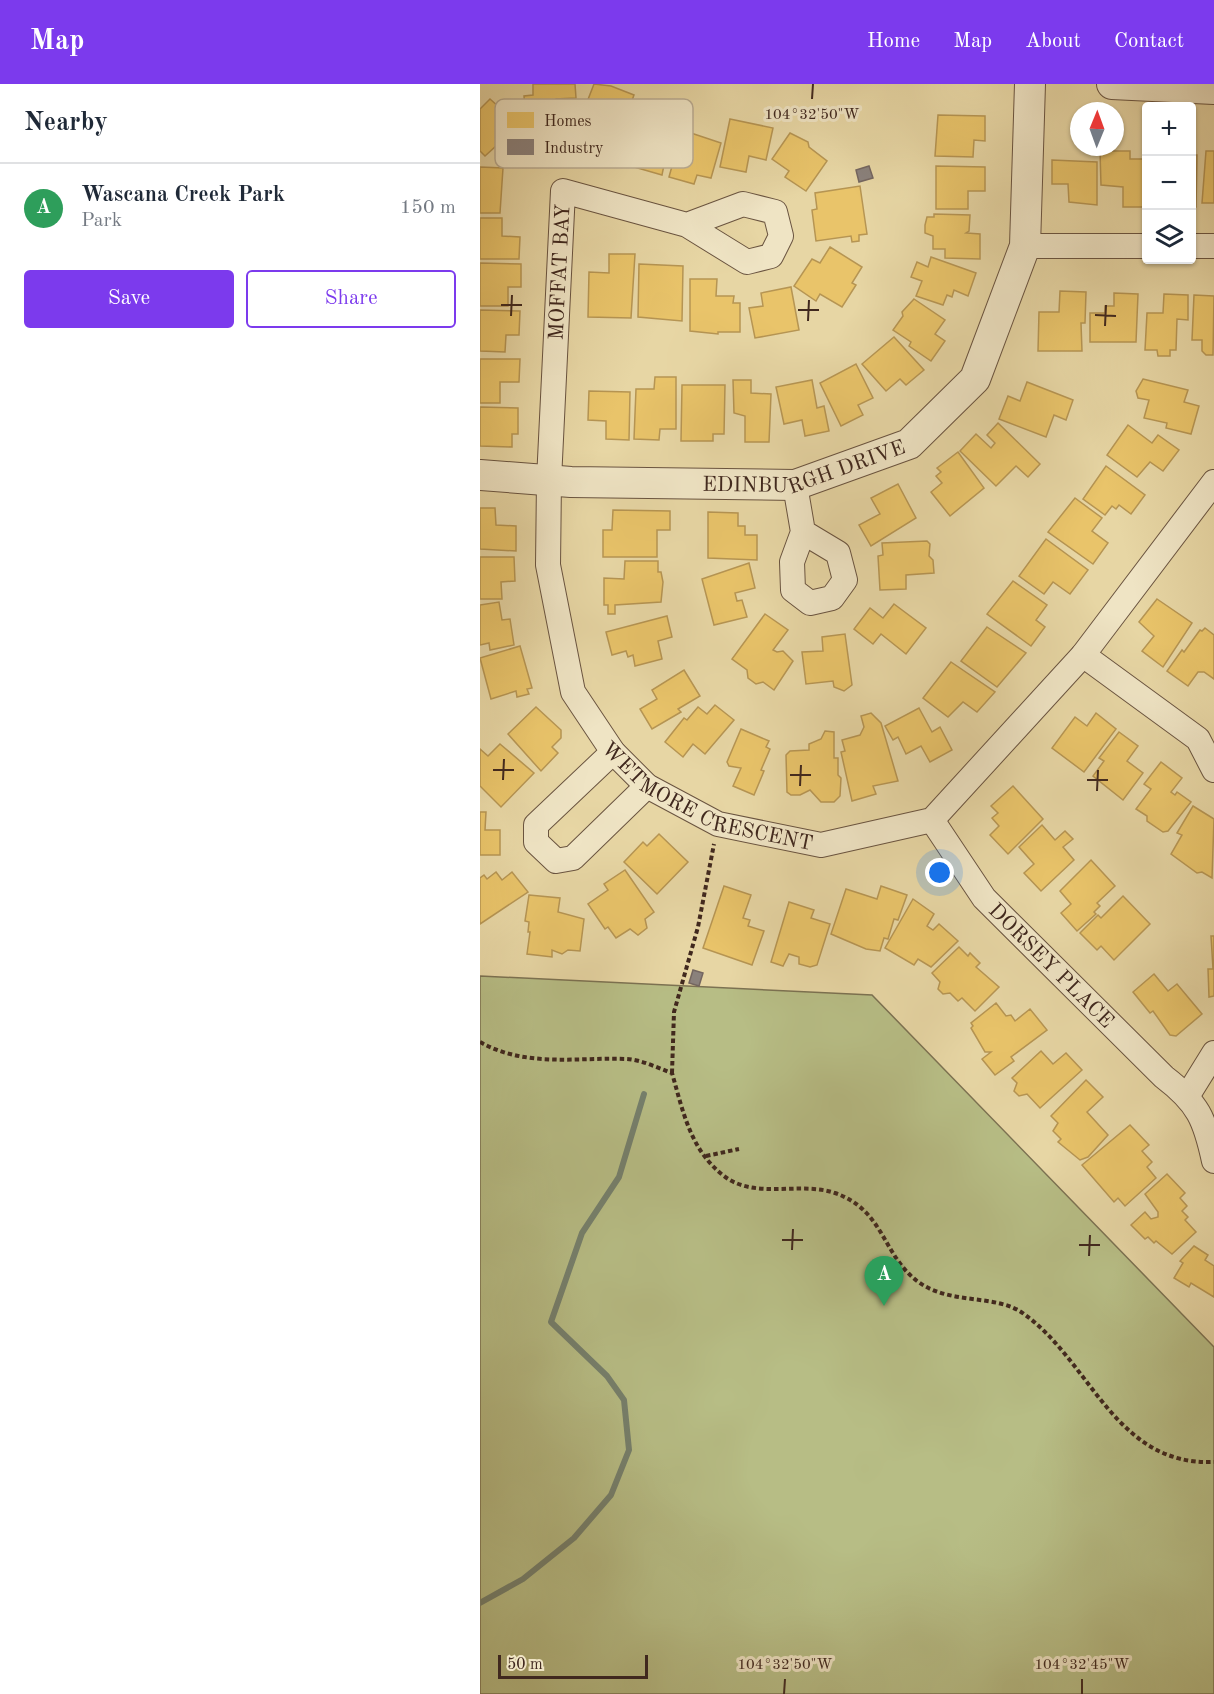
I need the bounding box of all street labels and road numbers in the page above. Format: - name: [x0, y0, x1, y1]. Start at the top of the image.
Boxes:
- street label: MOFFAT BAY: [546, 203, 575, 341]
- street label: EDINBURGH DRIVE: [702, 437, 908, 499]
- street label: WETMORE CRESCENT: [597, 738, 815, 855]
- street label: DORSEY PLACE: [984, 900, 1117, 1033]

